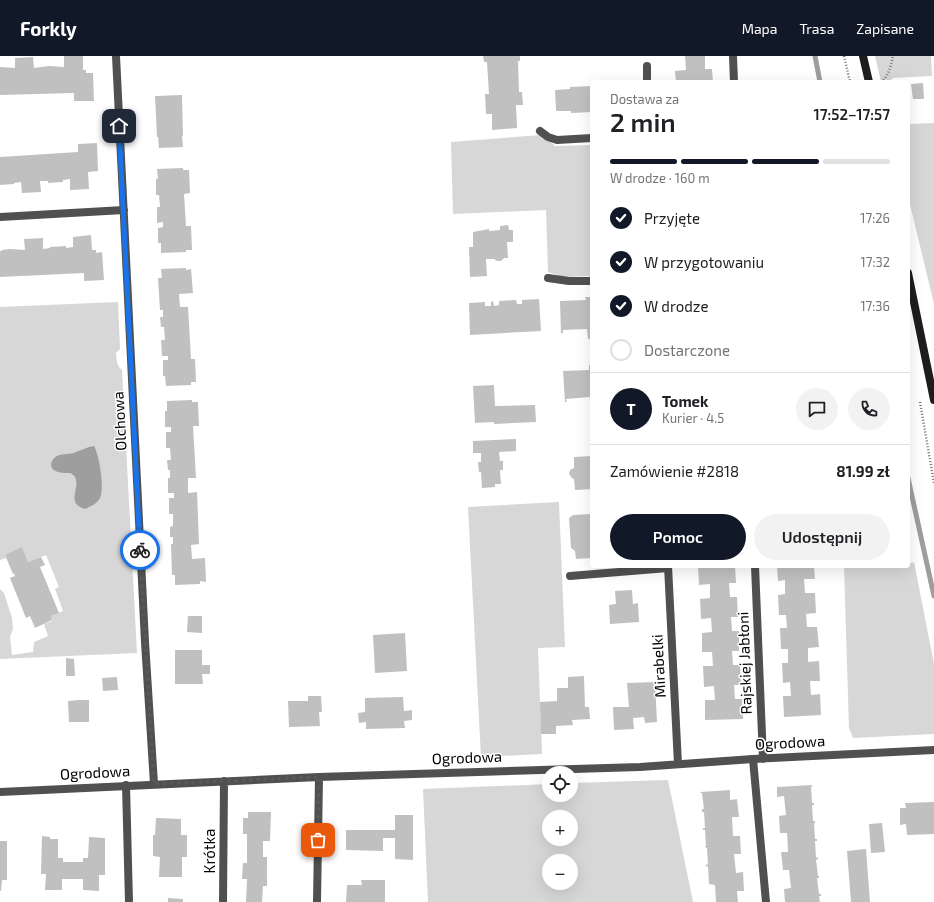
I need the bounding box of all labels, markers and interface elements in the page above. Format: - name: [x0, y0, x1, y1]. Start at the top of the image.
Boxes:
- text: Forkly: [20, 17, 77, 40]
- text: Mapa: [742, 20, 777, 37]
- text: Trasa: [799, 20, 834, 37]
- text: Zapisane: [856, 20, 914, 37]
- text: Dostawa za: [610, 91, 679, 107]
- text: 17:52–17:57: [813, 105, 890, 123]
- text: 2 min: [610, 106, 676, 137]
- pin: [102, 109, 136, 143]
- icon: home: [108, 115, 130, 137]
- text: W drodze · 160 m: [610, 170, 710, 186]
- icon: check: [610, 207, 632, 229]
- text: Przyjęte: [644, 209, 700, 227]
- text: 17:26: [860, 210, 890, 226]
- icon: check: [610, 251, 632, 273]
- text: W przygotowaniu: [644, 253, 764, 271]
- text: 17:32: [861, 254, 890, 270]
- icon: check: [610, 295, 632, 317]
- text: W drodze: [644, 297, 709, 315]
- text: 17:36: [860, 298, 890, 314]
- text: Dostarczone: [644, 341, 730, 359]
- button: chat: [796, 388, 838, 430]
- button: phone: [848, 388, 890, 430]
- street label: Olchowa: [108, 391, 130, 451]
- text: Tomek: [662, 392, 708, 410]
- text: T: [626, 400, 636, 418]
- text: Kurier · 4.5: [662, 410, 724, 426]
- text: Zamówienie #2818: [610, 462, 739, 480]
- text: 81.99 zł: [836, 462, 890, 480]
- button: Pomoc: [610, 514, 746, 560]
- button: Udostępnij: [754, 514, 890, 560]
- courier: [120, 530, 160, 570]
- icon: bike: [129, 539, 151, 561]
- street label: Rajskiej Jabłoni: [733, 611, 756, 715]
- street label: Mirabelki: [647, 634, 669, 698]
- street label: Ogrodowa: [754, 731, 826, 753]
- street label: Ogrodowa: [431, 747, 502, 767]
- street label: Ogrodowa: [59, 761, 131, 783]
- map controls: [542, 766, 578, 890]
- button: locate: [542, 766, 578, 802]
- button: +: [542, 810, 578, 846]
- pin: [301, 823, 335, 857]
- street label: Krótka: [200, 829, 218, 873]
- icon: bag: [307, 829, 329, 851]
- button: −: [542, 854, 578, 890]

